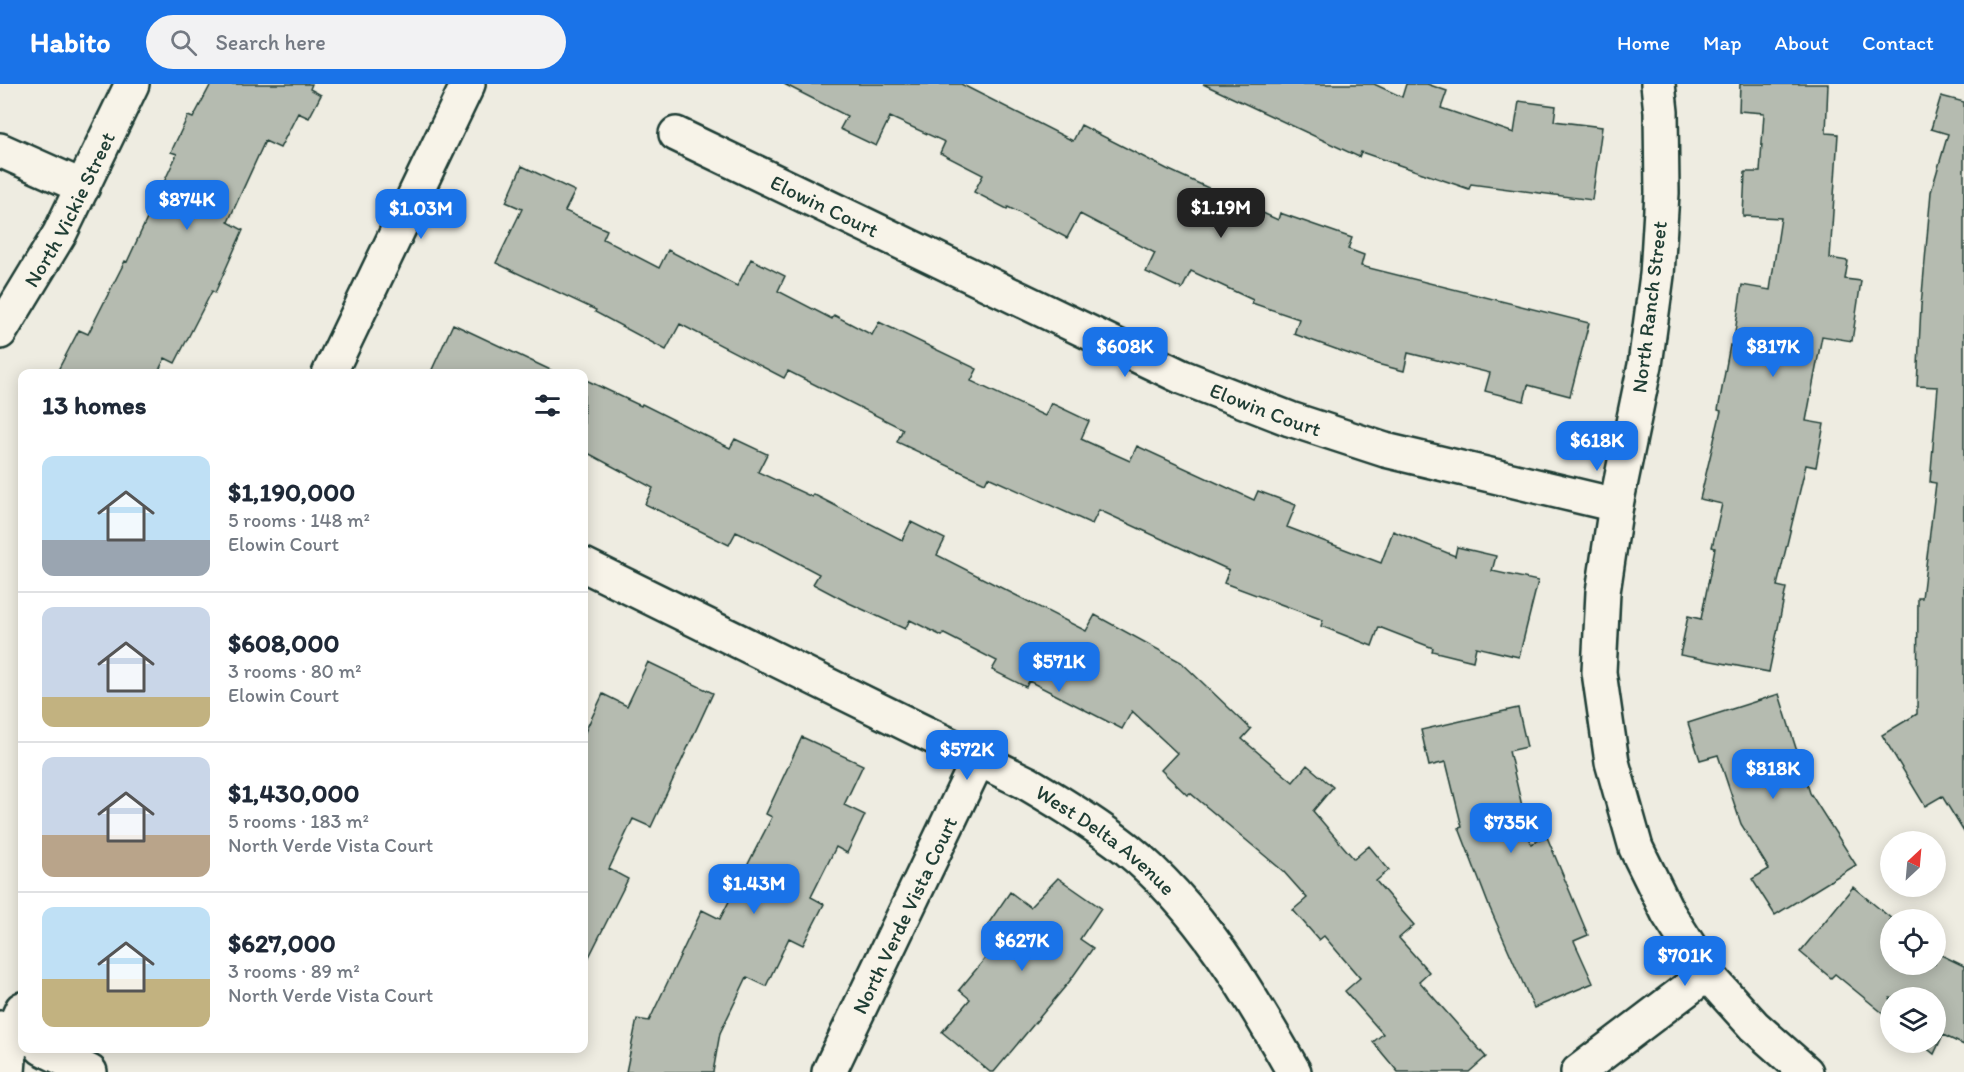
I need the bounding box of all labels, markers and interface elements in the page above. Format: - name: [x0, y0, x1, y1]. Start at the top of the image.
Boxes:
- search box: [146, 15, 566, 69]
- text: Habito: [30, 25, 110, 59]
- icon: search: [167, 26, 200, 59]
- text: Search here: [215, 29, 326, 56]
- text: Home: [1617, 30, 1670, 55]
- text: Map: [1703, 30, 1742, 55]
- text: About: [1775, 30, 1829, 55]
- text: Contact: [1862, 30, 1934, 55]
- street label: North Vickie Street: [18, 127, 120, 291]
- street label: Elowin Court: [767, 169, 883, 242]
- pin: $874K: [145, 180, 229, 231]
- text: $874K: [159, 187, 215, 211]
- pin: $1.19M: [1172, 188, 1270, 239]
- pin: $1.03M: [372, 189, 470, 240]
- text: $1.19M: [1191, 195, 1251, 219]
- text: $1.03M: [389, 196, 453, 220]
- street label: North Ranch Street: [1626, 219, 1672, 394]
- pin: $608K: [1083, 327, 1167, 378]
- pin: $817K: [1731, 327, 1815, 378]
- text: $608K: [1097, 334, 1153, 358]
- text: $817K: [1746, 334, 1800, 358]
- street label: Elowin Court: [1207, 377, 1325, 441]
- text: 13 homes: [42, 389, 146, 421]
- icon: filters: [531, 389, 564, 422]
- pin: $618K: [1555, 421, 1639, 472]
- text: $618K: [1570, 428, 1624, 452]
- text: $1,190,000: [228, 476, 355, 508]
- icon: home: [90, 480, 162, 552]
- text: 5 rooms · 148 m²: [228, 508, 370, 532]
- text: Elowin Court: [228, 532, 339, 556]
- text: $608,000: [228, 627, 339, 659]
- icon: home: [90, 631, 162, 703]
- pin: $571K: [1017, 642, 1101, 693]
- text: $571K: [1033, 649, 1085, 673]
- text: 3 rooms · 80 m²: [228, 659, 361, 683]
- text: Elowin Court: [228, 683, 339, 707]
- pin: $572K: [925, 730, 1009, 781]
- text: $572K: [940, 737, 994, 761]
- pin: $818K: [1731, 749, 1815, 800]
- text: $818K: [1746, 756, 1800, 780]
- text: $1,430,000: [228, 777, 359, 809]
- street label: West Delta Avenue: [1032, 779, 1181, 900]
- icon: home: [90, 781, 162, 853]
- pin: $735K: [1469, 803, 1553, 854]
- text: 5 rooms · 183 m²: [228, 809, 369, 833]
- text: $735K: [1484, 810, 1538, 834]
- street label: North Verde Vista Court: [846, 812, 962, 1018]
- north arrow: [1880, 831, 1946, 897]
- map controls: [1880, 831, 1946, 1053]
- text: North Verde Vista Court: [228, 833, 433, 857]
- pin: $1.43M: [705, 864, 803, 915]
- text: $1.43M: [723, 871, 785, 895]
- button: locate: [1880, 909, 1946, 975]
- pin: $627K: [980, 921, 1064, 972]
- text: $627,000: [228, 927, 336, 959]
- text: $627K: [995, 928, 1049, 952]
- icon: home: [90, 931, 162, 1003]
- pin: $701K: [1643, 936, 1727, 987]
- text: $701K: [1658, 943, 1712, 967]
- text: 3 rooms · 89 m²: [228, 959, 360, 983]
- text: North Verde Vista Court: [228, 983, 433, 1007]
- button: layers: [1880, 987, 1946, 1053]

